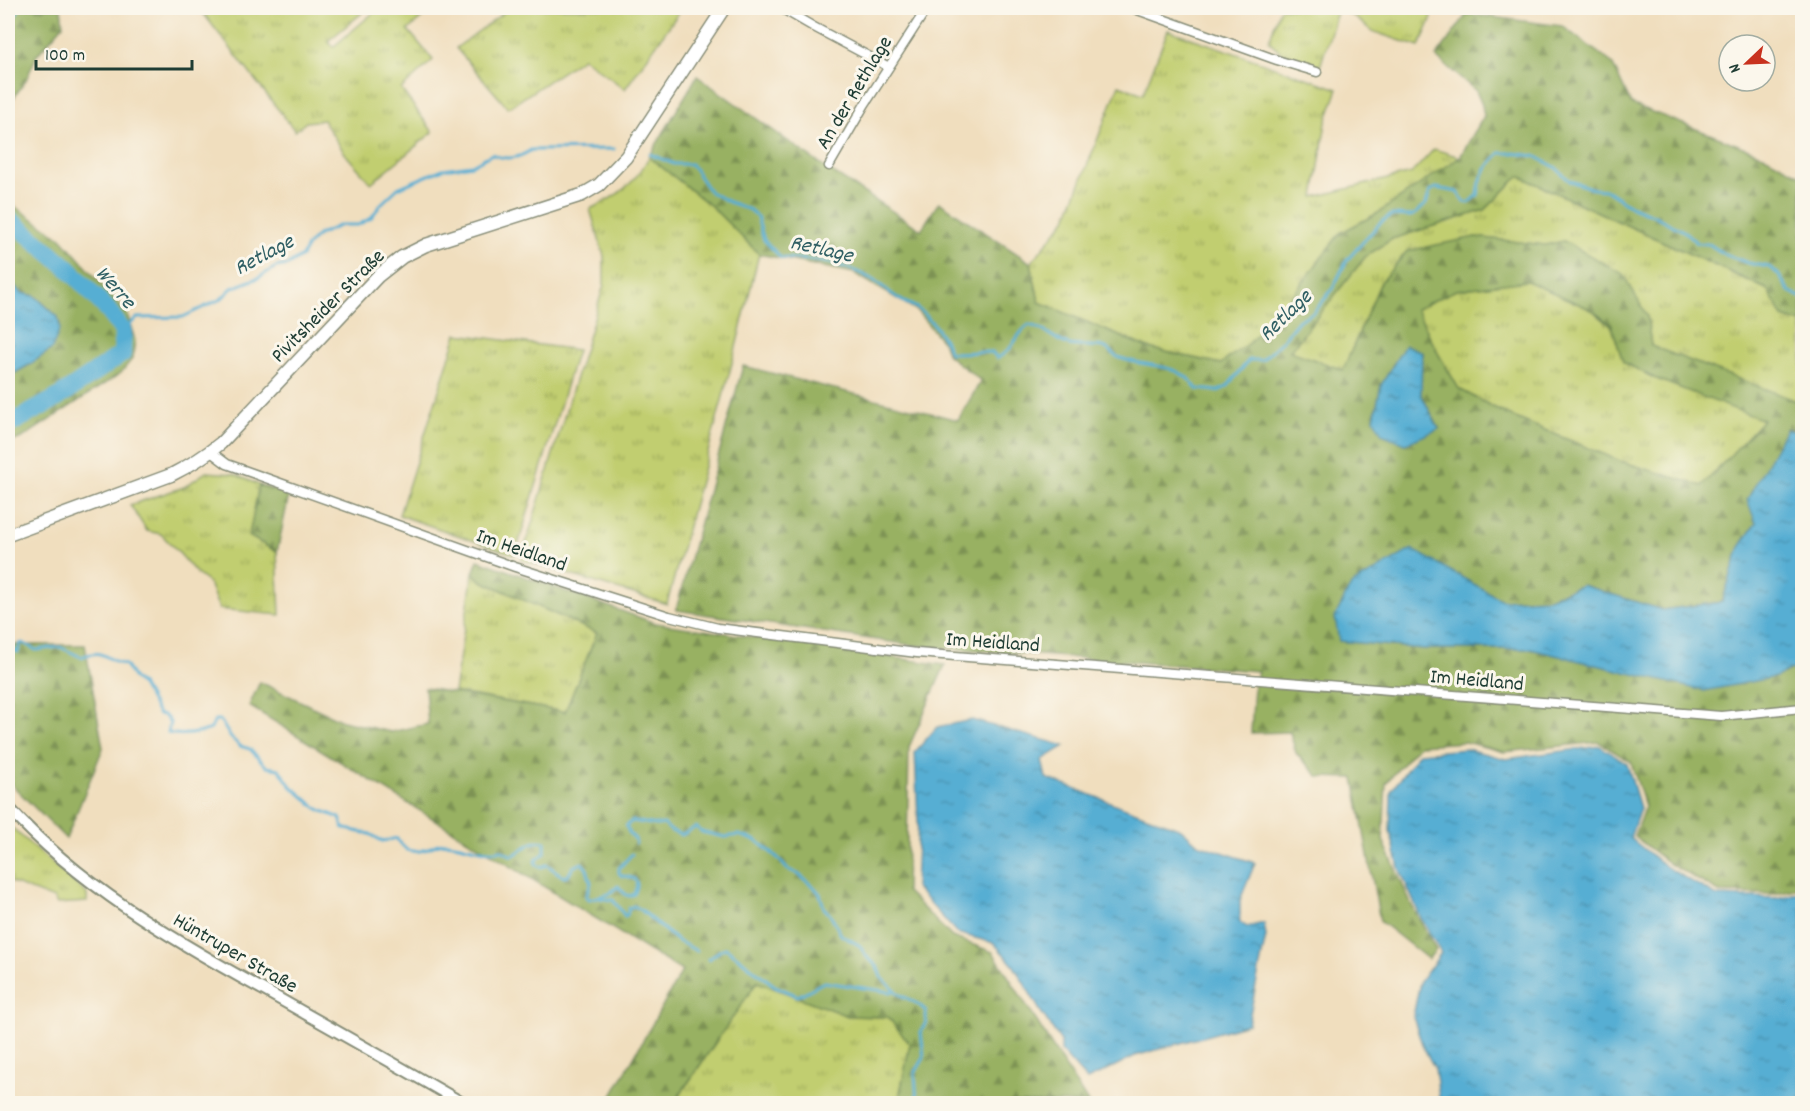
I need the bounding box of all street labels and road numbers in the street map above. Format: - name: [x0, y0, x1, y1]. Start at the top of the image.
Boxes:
- street label: An der Rethlage: [810, 31, 901, 156]
- street label: Pivitsheider Straße: [265, 243, 393, 371]
- street label: Im Heidland: [472, 522, 570, 581]
- street label: Im Heidland: [945, 626, 1041, 662]
- street label: Im Heidland: [1429, 663, 1525, 701]
- street label: Hüntruper Straße: [167, 907, 302, 1002]

